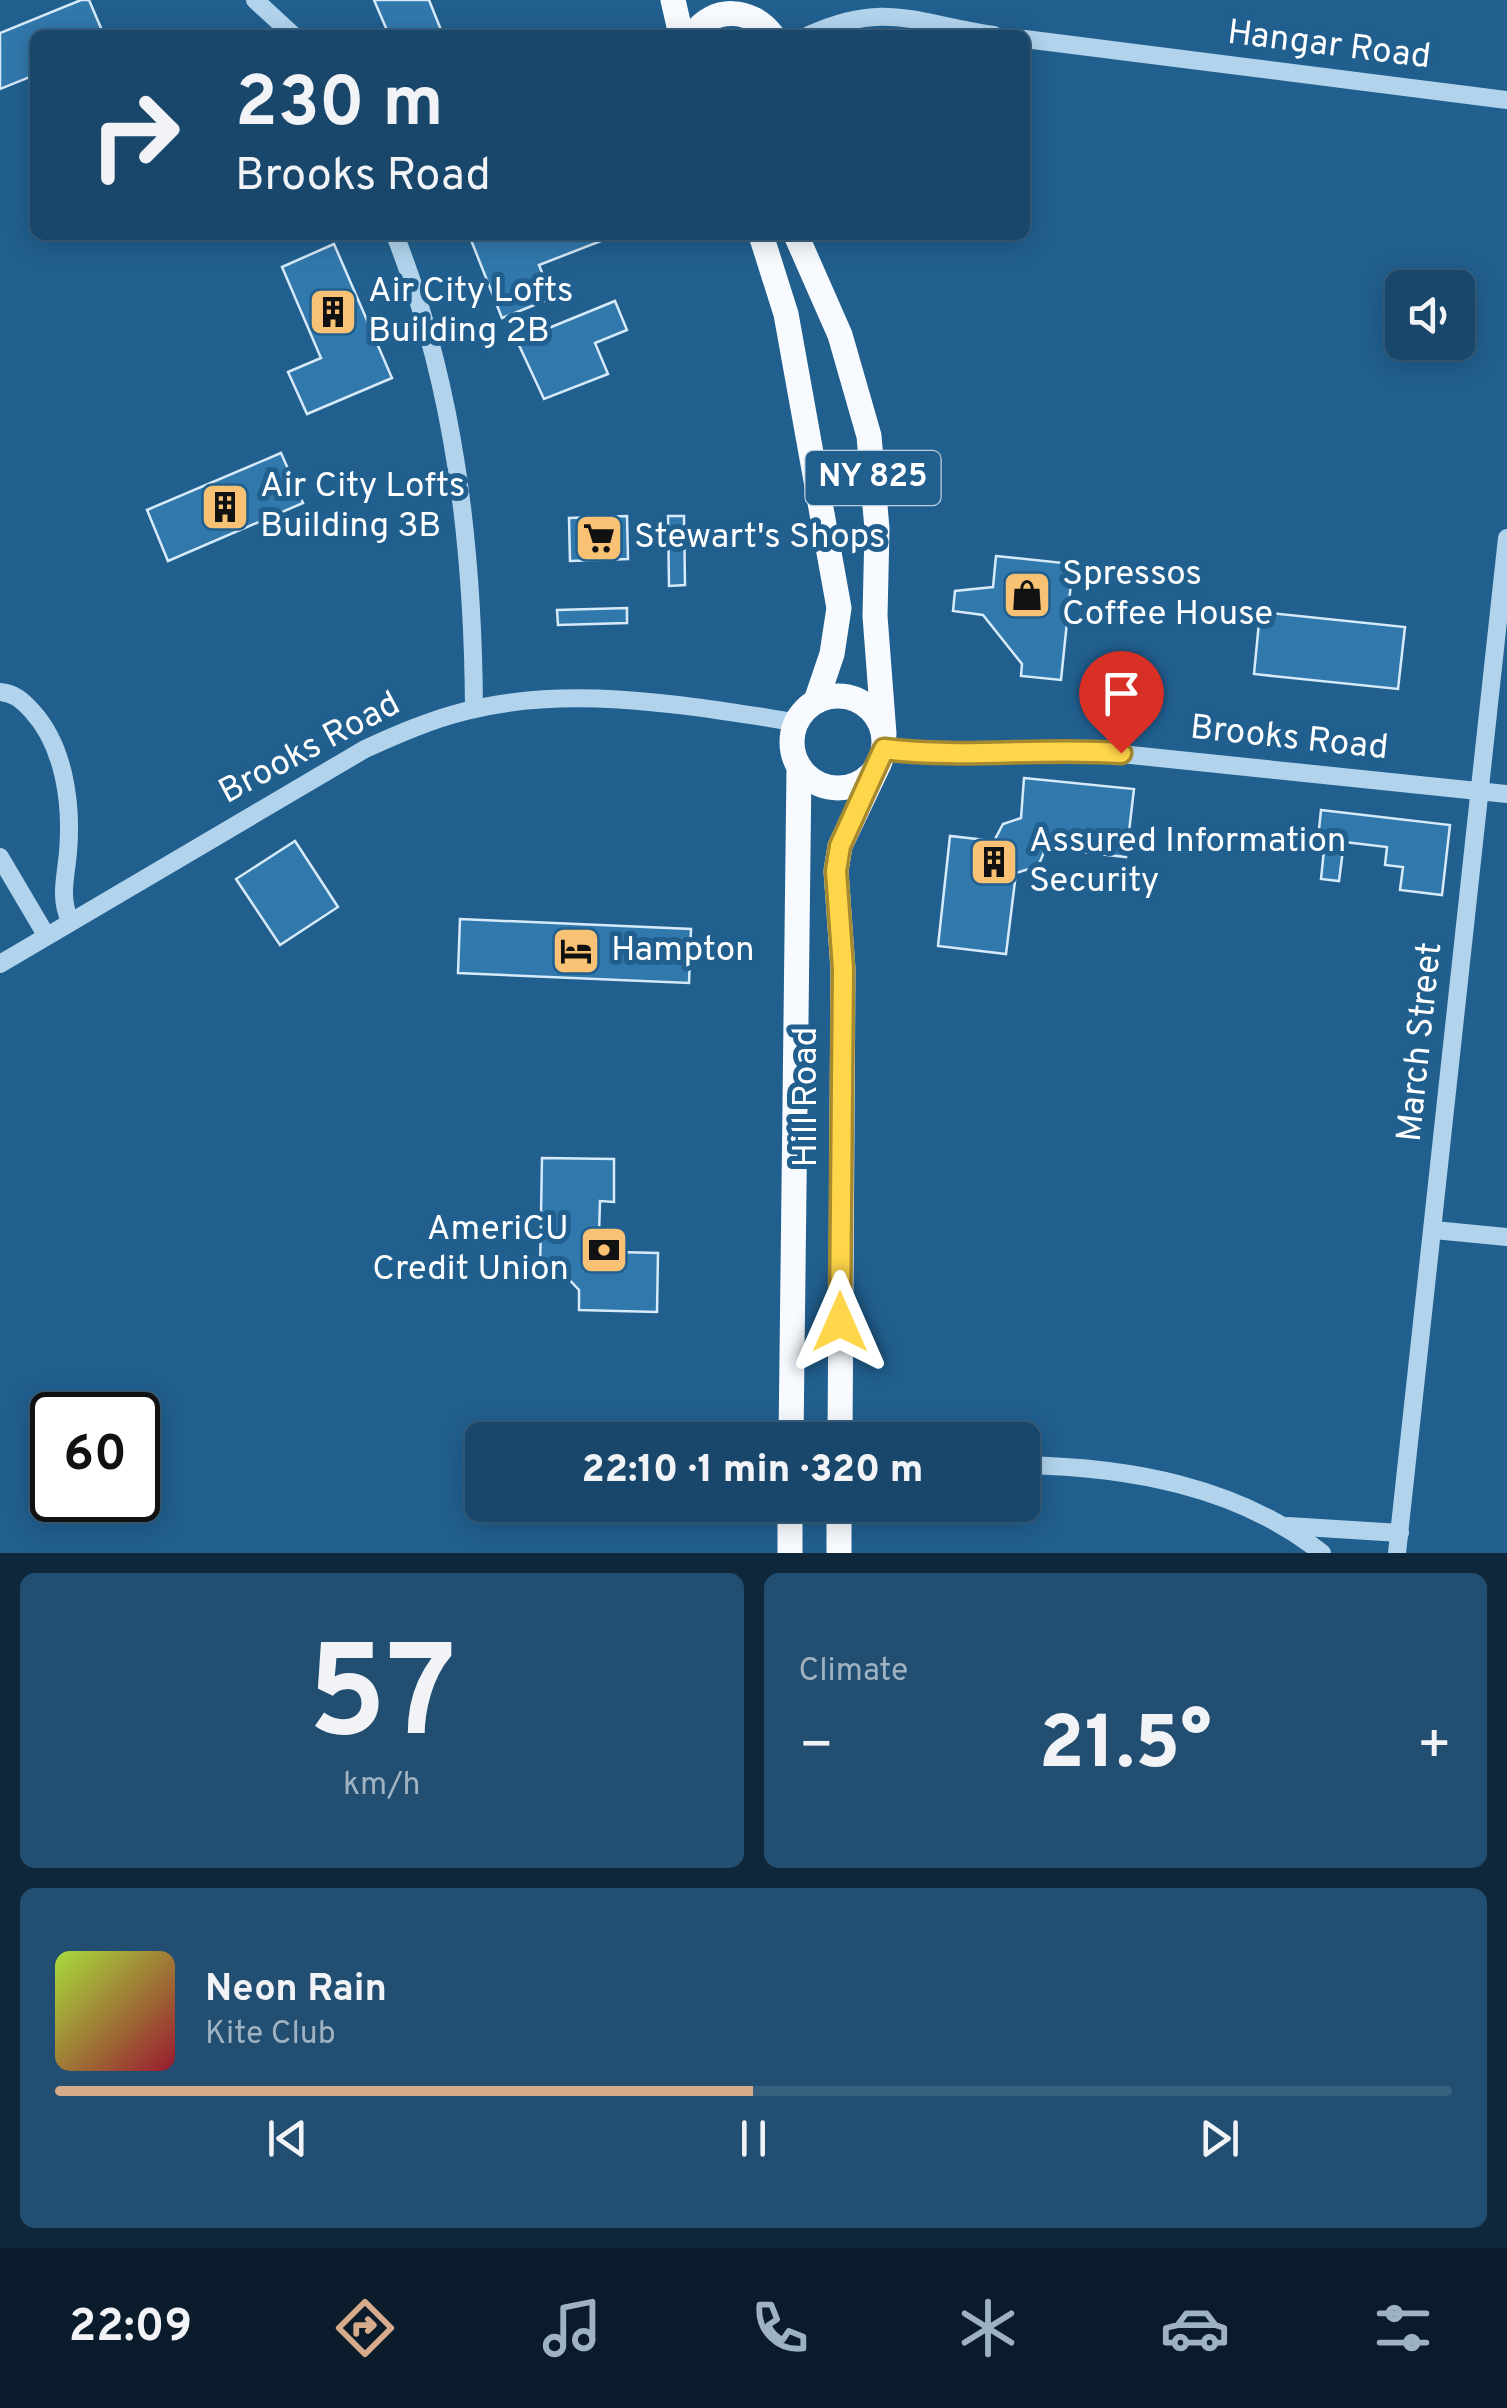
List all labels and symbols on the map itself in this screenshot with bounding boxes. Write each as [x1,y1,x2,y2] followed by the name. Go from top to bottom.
[1225,12,1433,80] street label: Hangar Road
[368,270,573,354] place label: Air City Lofts Building 2B
[307,286,359,338] building icon: Air City Lofts Building 2B
[806,451,940,505] road number: NY 825
[260,465,465,549] place label: Air City Lofts Building 3B
[199,481,251,533] building icon: Air City Lofts Building 3B
[573,512,625,564] supermarket icon: Stewart's Shops
[634,516,885,560] place label: Stewart's Shops
[1062,553,1273,637] place label: Spressos Coffee House
[1001,569,1053,621] shop icon: Spressos Coffee House
[1079,651,1164,754] pin
[212,683,408,815] street label: Brooks Road
[1188,707,1390,771] street label: Brooks Road
[1029,820,1346,904] place label: Assured Information Security
[968,836,1020,888] building icon: Assured Information Security
[550,925,602,977] hotel icon: Hampton
[611,929,755,973] place label: Hampton
[1389,940,1453,1144] street label: March Street
[785,1027,829,1167] street label: Hill Road
[372,1208,569,1292] place label: AmeriCU Credit Union
[578,1224,630,1276] bank icon: AmeriCU Credit Union
[788,1270,892,1374] position arrow
[30,1392,160,1522] speed limit sign: 60

